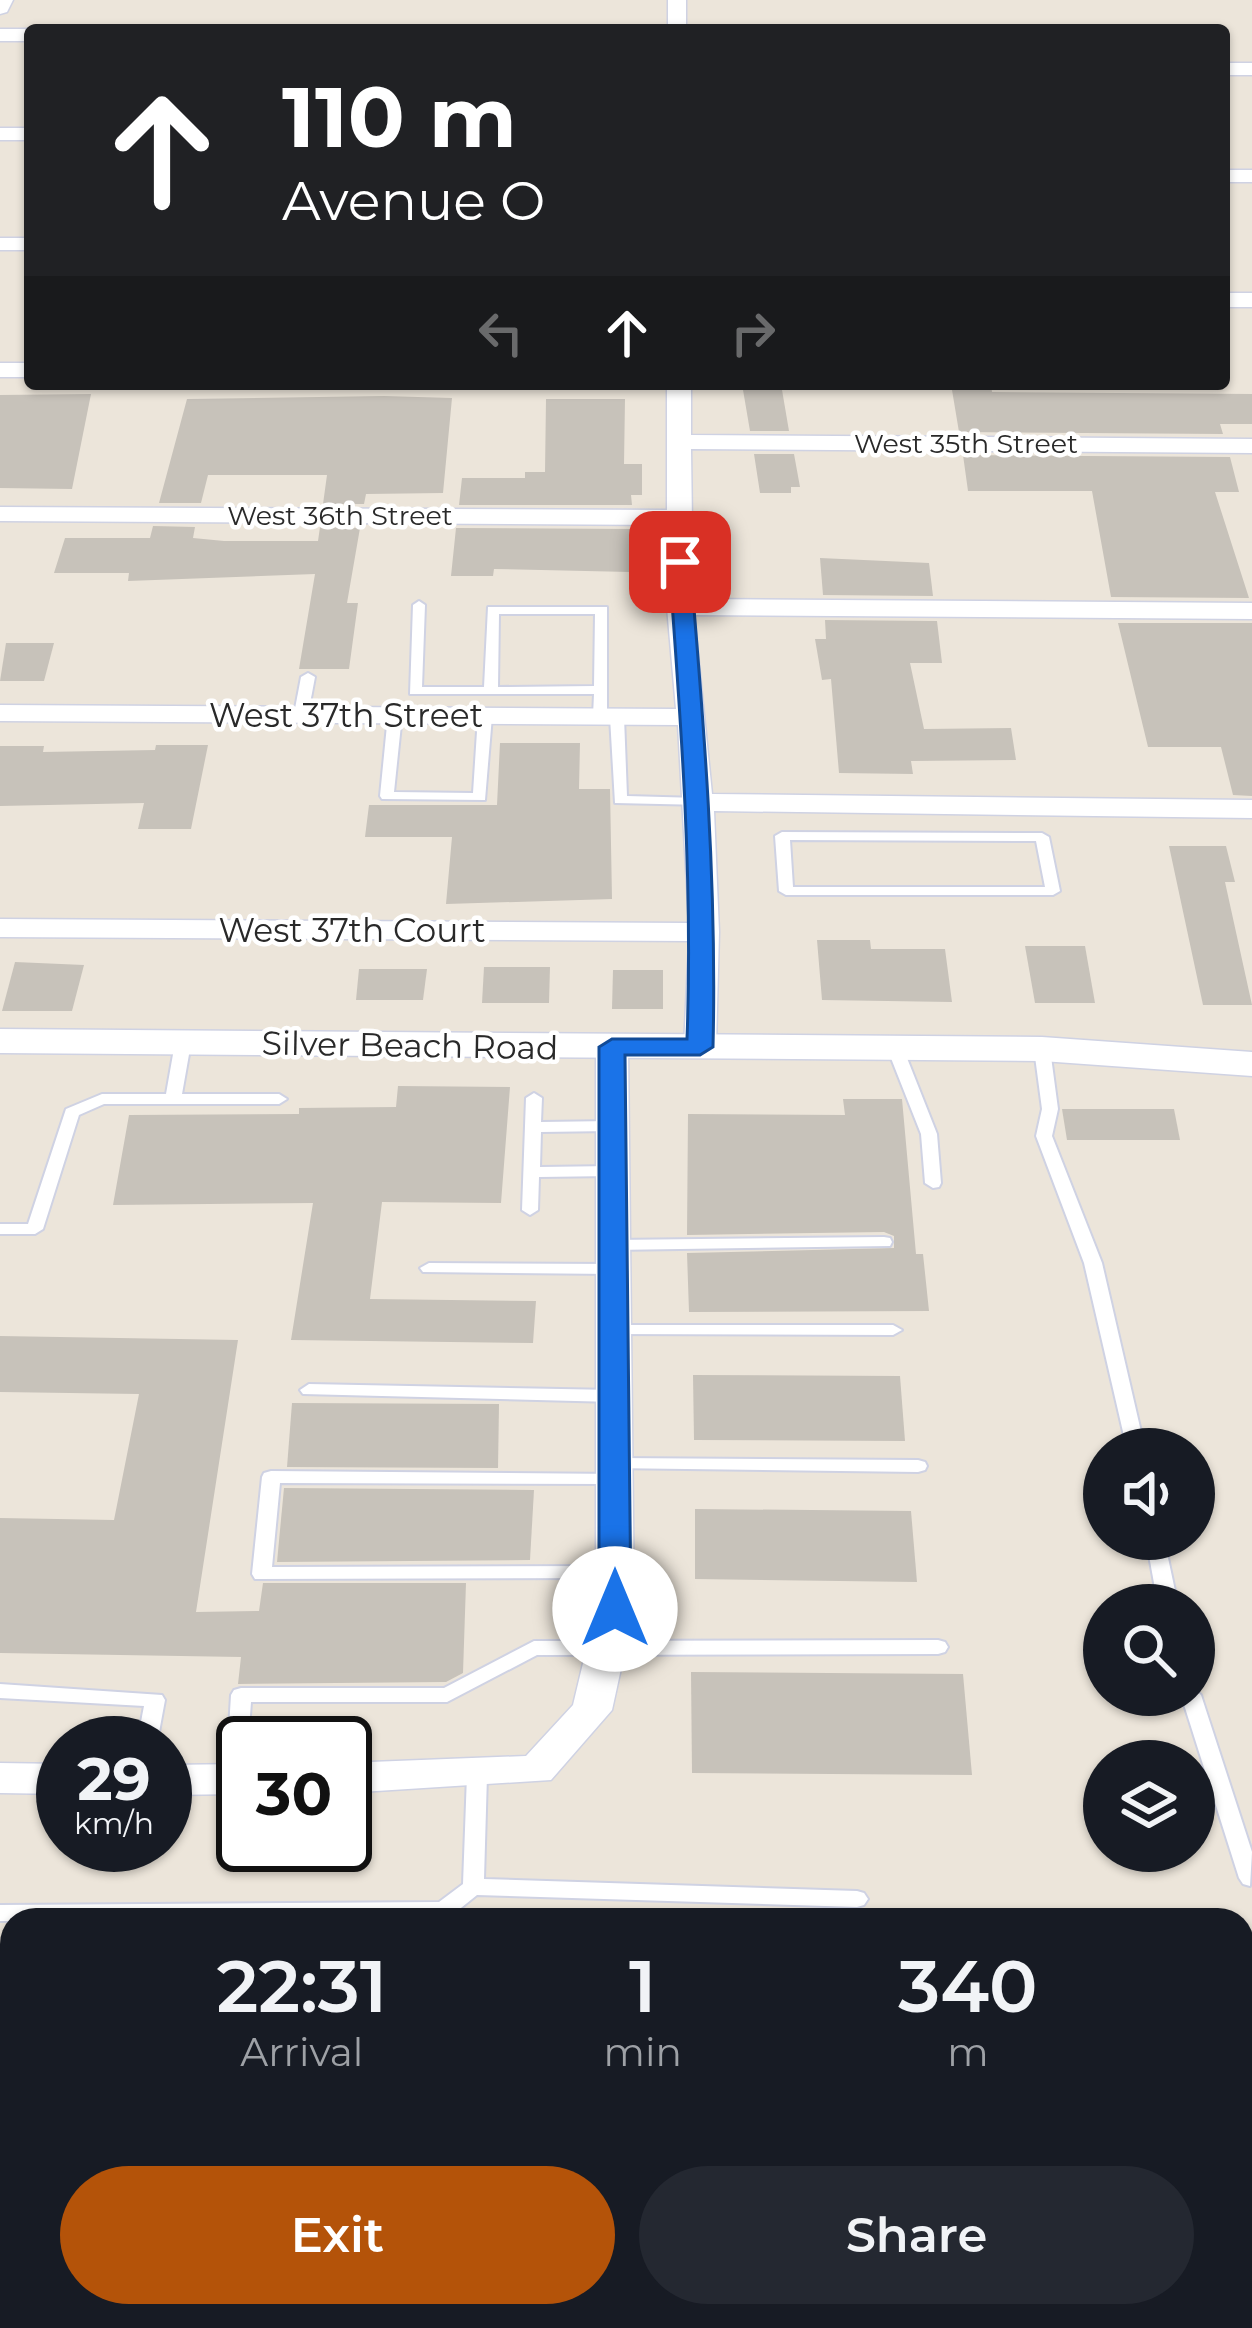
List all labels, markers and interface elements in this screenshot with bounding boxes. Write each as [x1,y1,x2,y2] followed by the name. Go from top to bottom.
[282,66,517,168] text: 110 m
[84,72,240,228] icon: ahead
[282,168,545,234] text: Avenue O
[468,300,534,366] icon: left
[594,300,660,366] icon: ahead
[720,300,786,366] icon: right
[854,427,1078,460] street label: West 35th Street
[227,499,453,532] street label: West 36th Street
[629,511,731,613] pin
[647,529,713,595] icon: arrive
[209,695,483,735] street label: West 37th Street
[218,910,486,950] street label: West 37th Court
[261,1022,559,1068] street label: Silver Beach Road
[1083,1428,1215,1872] map controls
[1083,1428,1215,1560] button: sound
[552,1546,678,1672] position arrow
[1083,1584,1215,1716] button: search
[216,1716,372,1872] speed limit sign: 30
[1083,1740,1215,1872] button: layers
[77,1742,151,1815] text: 29
[74,1805,154,1842] text: km/h
[216,1942,387,2030] text: 22:31
[629,1942,656,2030] text: 1
[898,1942,1038,2030] text: 340
[240,2028,363,2076] text: Arrival
[604,2028,682,2076] text: min
[947,2028,989,2076] text: m
[60,2166,615,2304] button: Exit
[639,2166,1194,2304] button: Share

